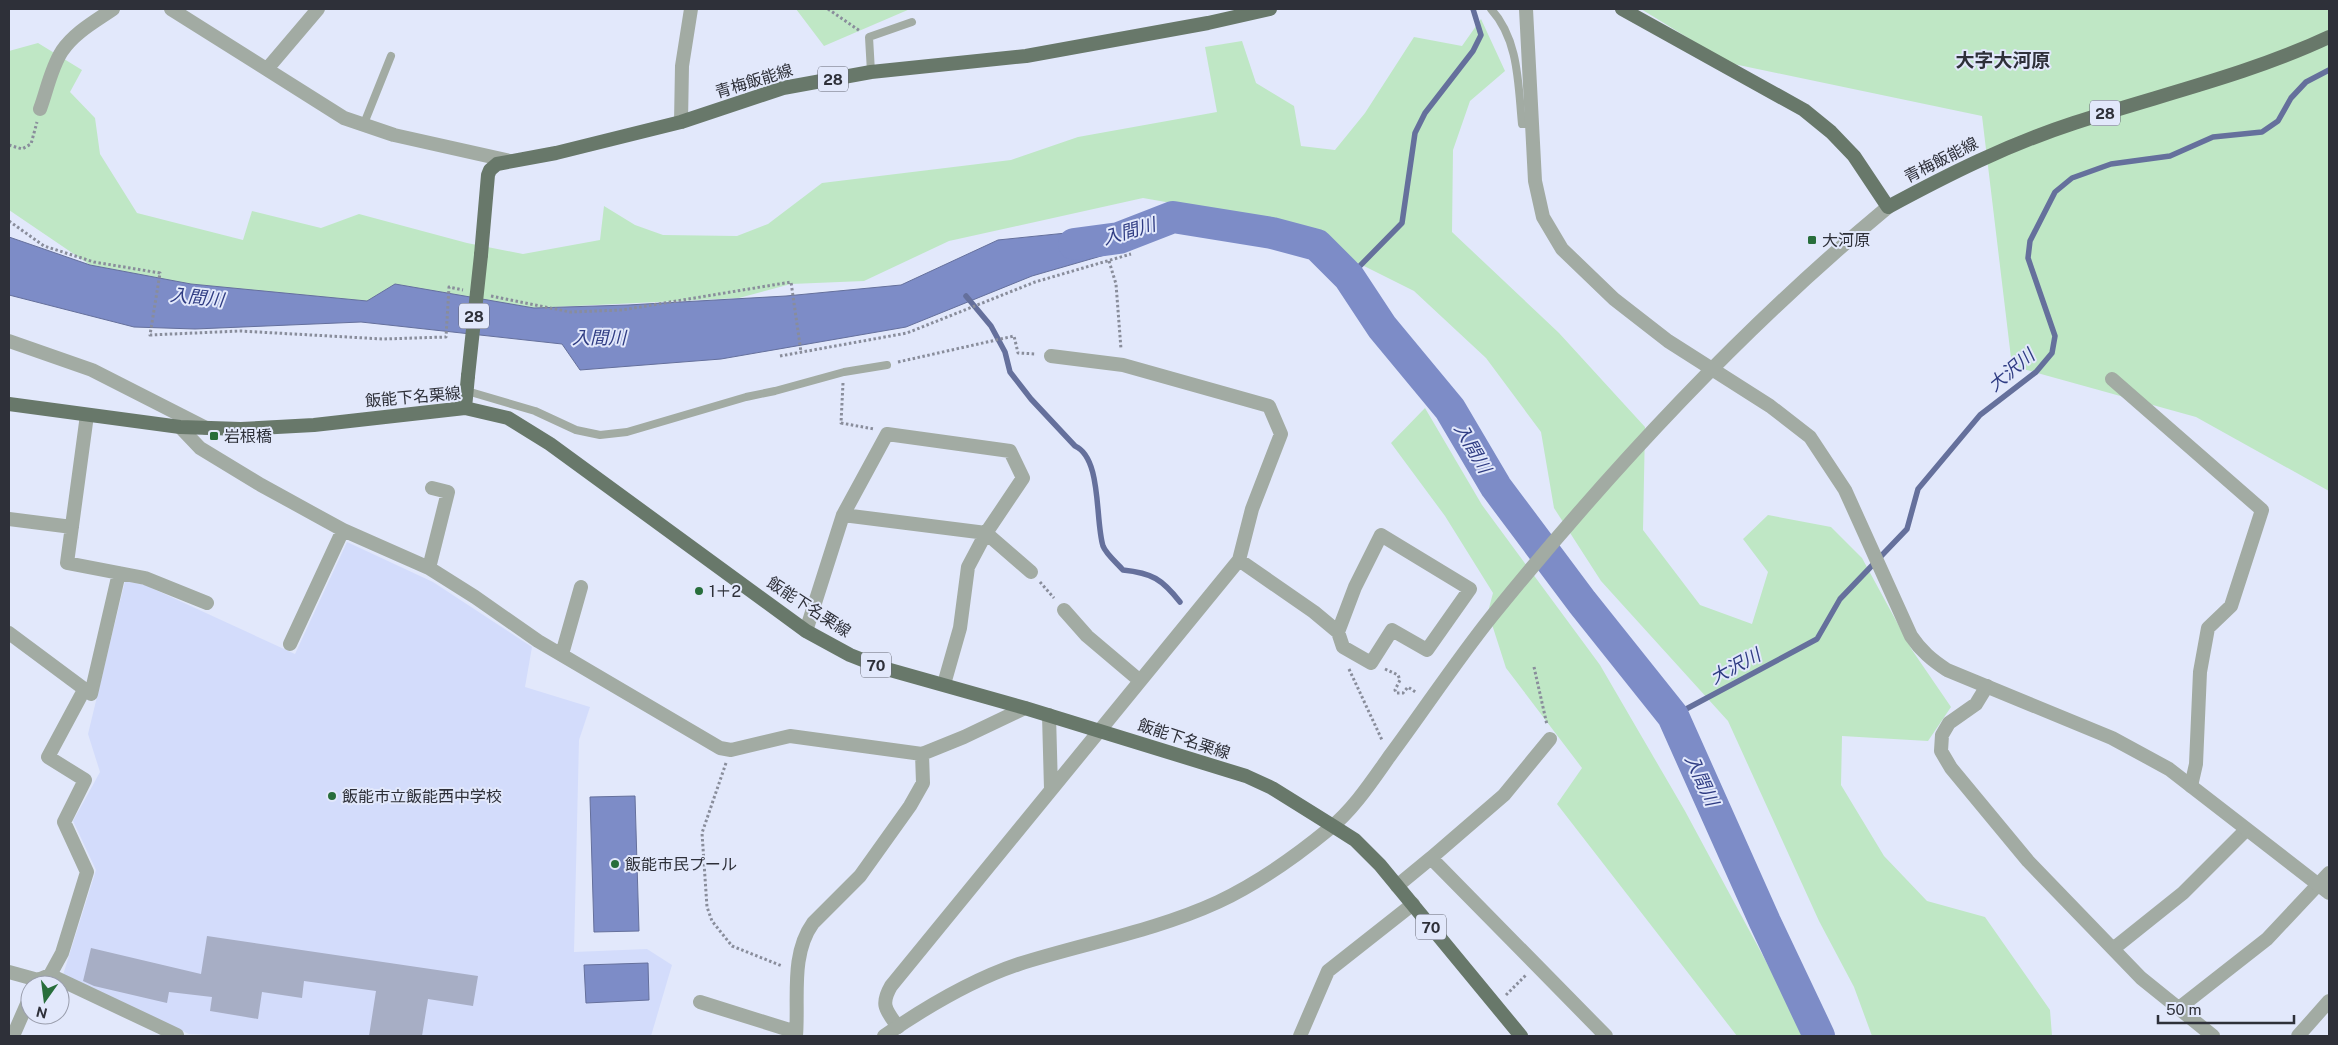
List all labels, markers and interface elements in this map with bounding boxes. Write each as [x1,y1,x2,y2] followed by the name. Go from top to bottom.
[1955,49,2051,71] district label: 大字大河原
[713,60,795,102] street label: 青梅飯能線
[818,66,848,92] road number: 28
[2090,100,2120,126] road number: 28
[1901,133,1981,187] street label: 青梅飯能線
[1100,213,1160,249] water label: 入間川
[1822,231,1870,250] place label: 大河原
[1806,234,1818,246] marker: 大河原
[169,284,227,310] water label: 入間川
[459,304,489,328] road number: 28
[572,327,628,348] water label: 入間川
[1984,343,2040,395] water label: 大沢川
[364,383,462,411] street label: 飯能下名栗線
[1450,419,1497,478] water label: 入間川
[224,427,272,446] place label: 岩根橋
[208,430,220,442] marker: 岩根橋
[764,573,854,641] street label: 飯能下名栗線
[709,582,741,601] place label: 1＋2
[693,585,705,597] marker: 1＋2
[1706,643,1766,688] water label: 大沢川
[861,652,891,678] road number: 70
[1135,715,1233,763] street label: 飯能下名栗線
[1681,751,1724,811] water label: 入間川
[342,787,502,806] place label: 飯能市立飯能西中学校
[326,790,338,802] marker: 飯能市立飯能西中学校
[625,855,737,874] place label: 飯能市民プール
[609,858,621,870] marker: 飯能市民プール
[1416,914,1446,940] road number: 70
[20,975,70,1025] north arrow
[2158,992,2294,1024] scale bar
[2166,1001,2201,1018] text: 50 m
[35,1004,49,1022] text: N

